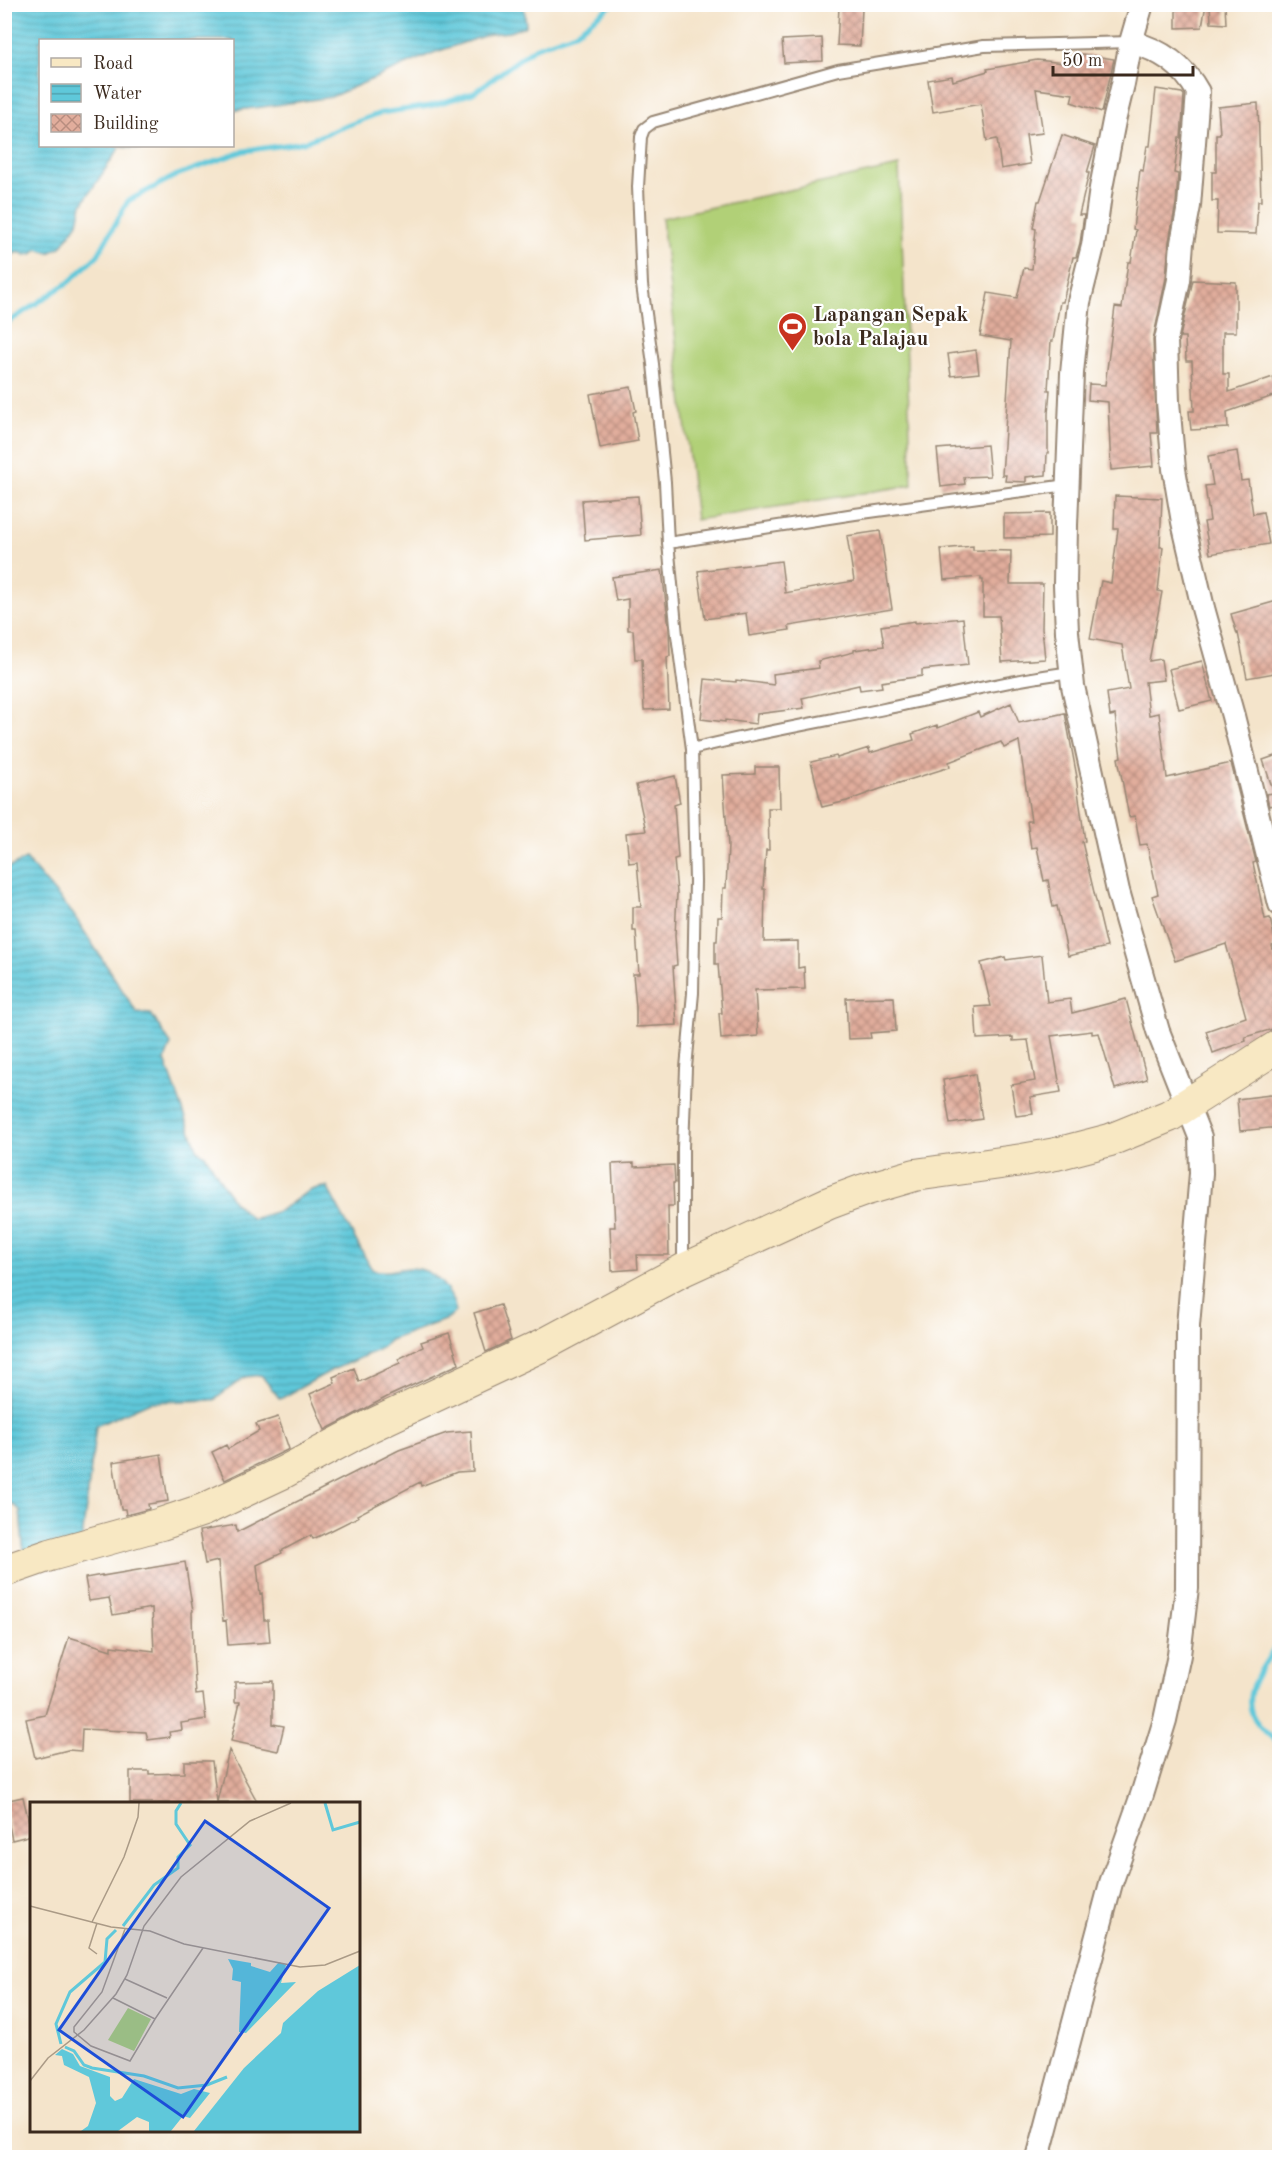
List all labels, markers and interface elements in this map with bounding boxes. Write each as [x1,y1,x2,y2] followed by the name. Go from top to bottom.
[39,39,234,147] legend
[1053,39,1192,77] scale bar
[1062,52,1102,70] text: 50 m
[93,55,133,73] text: Road
[93,85,142,103] text: Water
[93,115,159,133] text: Building
[813,305,968,350] place label: Lapangan Sepak bola Palajau
[776,310,808,352] sports icon: Lapangan Sepak bola Palajau
[30,1802,360,2132] inset map

